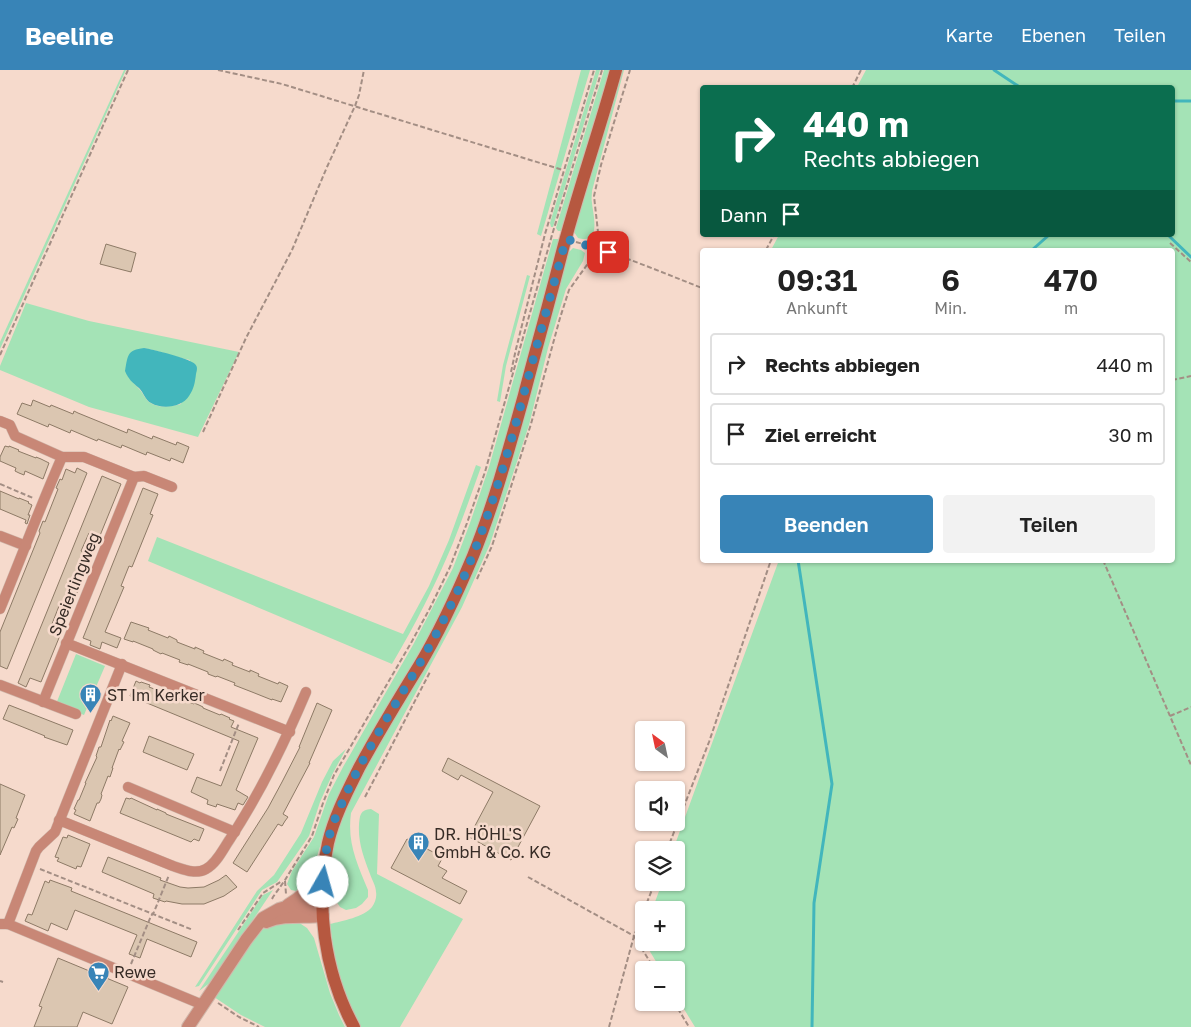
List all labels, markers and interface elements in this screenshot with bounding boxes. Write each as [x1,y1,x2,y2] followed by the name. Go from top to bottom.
[25,21,114,50] text: Beeline
[946,24,993,46] text: Karte
[1021,24,1086,46] text: Ebenen
[1114,24,1166,46] text: Teilen
[803,103,909,145] text: 440 m
[720,105,785,170] icon: right
[803,145,980,172] text: Rechts abbiegen
[777,200,805,228] icon: arrive
[720,203,767,226] text: Dann
[587,231,629,273] pin
[594,238,622,266] icon: arrive
[777,262,857,298] text: 09:31
[941,262,960,298] text: 6
[1044,262,1098,298] text: 470
[786,298,848,318] text: Ankunft
[934,298,967,318] text: Min.
[1064,298,1078,318] text: m
[722,350,750,378] icon: right
[765,353,920,376] text: Rechts abbiegen
[1096,353,1153,376] text: 440 m
[722,420,750,448] icon: arrive
[765,423,877,446] text: Ziel erreicht
[1109,423,1153,446] text: 30 m
[720,495,933,553] button: Beenden
[943,495,1155,553] button: Teilen
[44,529,104,639] street label: Speierlingweg
[79,683,103,714] building icon: ST Im Kerker
[107,685,205,705] place label: ST Im Kerker
[635,721,685,771] north arrow
[635,721,685,1011] map controls
[635,781,685,831] button: sound
[434,824,551,862] place label: DR. HÖHL'S GmbH & Co. KG
[406,831,430,862] building icon: DR. HÖHL'S GmbH & Co. KG
[635,841,685,891] button: layers
[296,855,348,907] position arrow
[635,901,685,951] button: +
[86,960,110,991] supermarket icon: Rewe
[635,961,685,1011] button: −
[114,962,156,982] place label: Rewe

